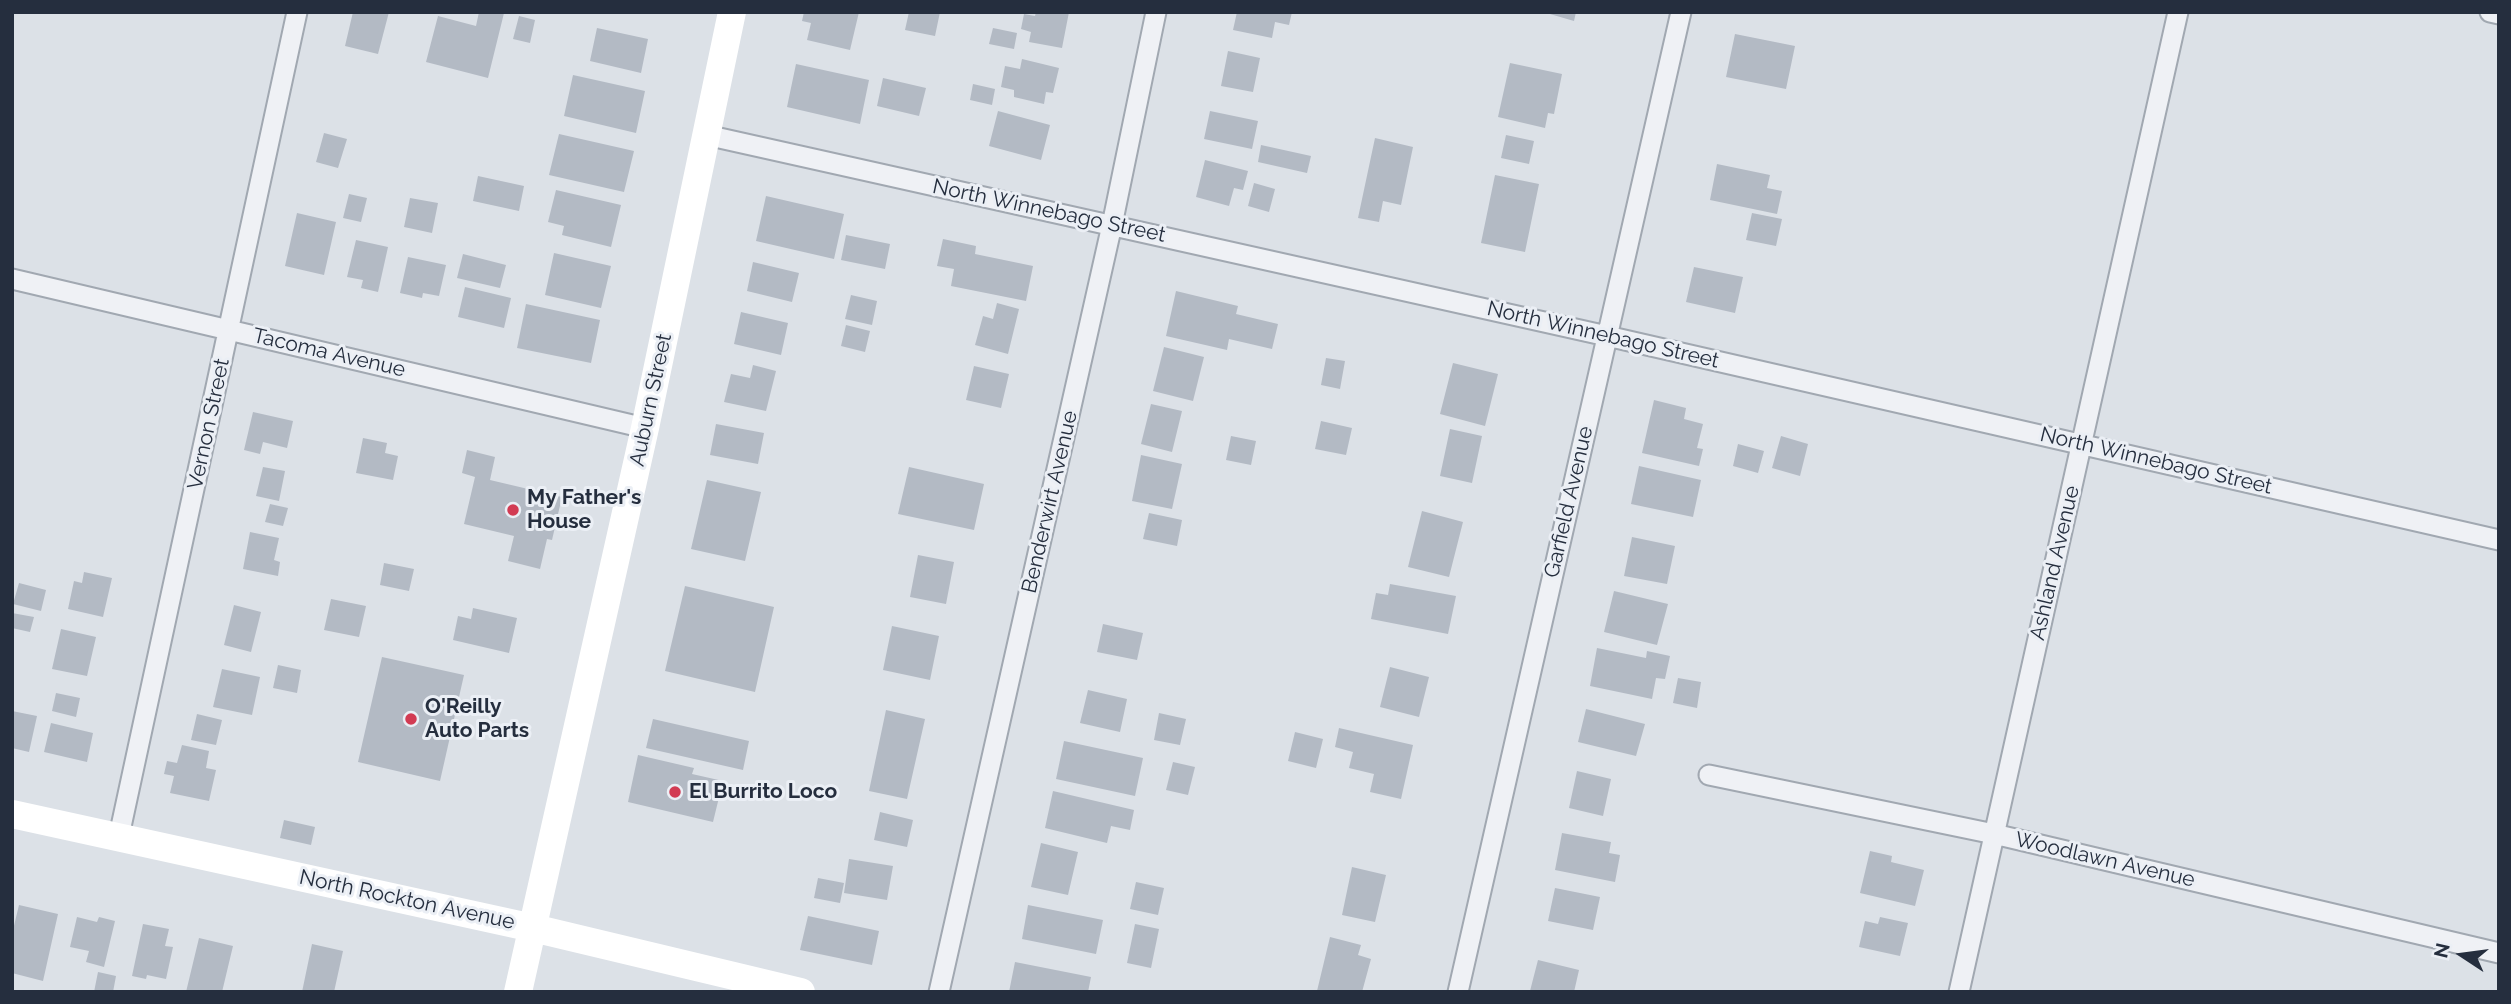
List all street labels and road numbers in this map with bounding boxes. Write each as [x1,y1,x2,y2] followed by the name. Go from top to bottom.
[930,174,1168,248] street label: North Winnebago Street
[1485,296,1721,374] street label: North Winnebago Street
[250,323,408,383] street label: Tacoma Avenue
[625,331,677,469] street label: Auburn Street
[183,356,235,492] street label: Vernon Street
[1017,408,1083,596] street label: Benderwirt Avenue
[2038,422,2274,500] street label: North Winnebago Street
[1539,424,1599,580] street label: Garfield Avenue
[2025,483,2085,643] street label: Ashland Avenue
[2013,827,2197,893] street label: Woodlawn Avenue
[297,865,517,935] street label: North Rockton Avenue

